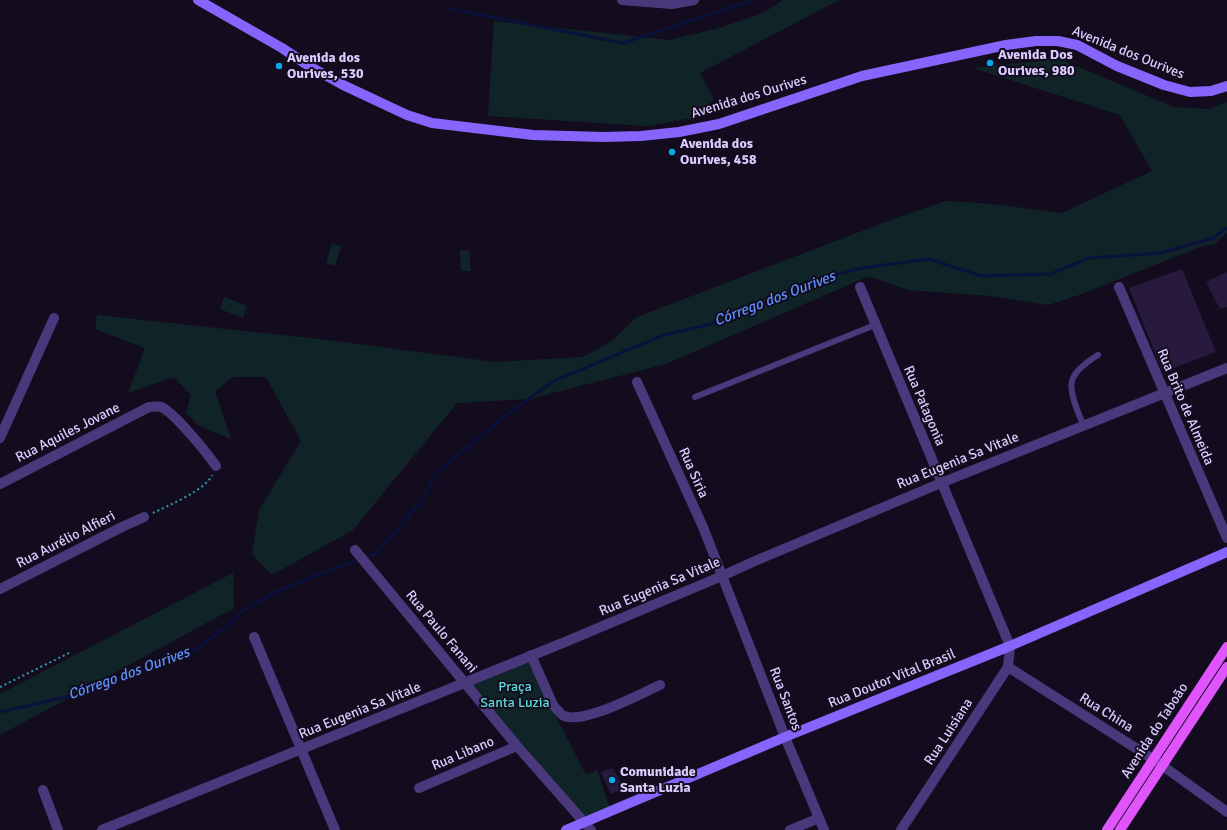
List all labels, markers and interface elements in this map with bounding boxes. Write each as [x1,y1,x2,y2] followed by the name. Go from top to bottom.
[1069,23,1187,83] street label: Avenida dos Ourives
[998,47,1075,80] place label: Avenida Dos Ourives, 980
[287,50,364,82] place label: Avenida dos Ourives, 530
[985,58,995,68] marker: Avenida Dos Ourives, 980
[274,61,284,71] marker: Avenida dos Ourives, 530
[689,71,809,123] street label: Avenida dos Ourives
[680,136,757,168] place label: Avenida dos Ourives, 458
[667,147,677,157] marker: Avenida dos Ourives, 458
[712,268,838,330] water label: Córrego dos Ourives
[1153,346,1217,468] street label: Rua Brito de Almeida
[900,363,948,449] street label: Rua Patagonia
[13,399,123,467] street label: Rua Aquiles Jovane
[895,429,1021,493] street label: Rua Eugenia Sa Vitale
[674,445,712,501] street label: Rua Siria
[14,508,118,572] street label: Rua Aurélio Alfieri
[597,554,723,620] street label: Rua Eugenia Sa Vitale
[402,587,480,677] street label: Rua Paulo Fanani
[66,644,192,704] water label: Córrego dos Ourives
[826,646,958,712] street label: Rua Doutor Vital Brasil
[765,665,805,733] street label: Rua Santos
[297,679,423,743] street label: Rua Eugenia Sa Vitale
[480,679,550,712] park label: Praça Santa Luzia
[1118,680,1192,782] street label: Avenida do Taboão
[1076,690,1136,736] street label: Rua China
[921,696,977,768] street label: Rua Luisiana
[429,733,497,775] street label: Rua Libano
[620,764,696,796] place label: Comunidade Santa Luzia
[607,775,617,785] marker: Comunidade Santa Luzia

